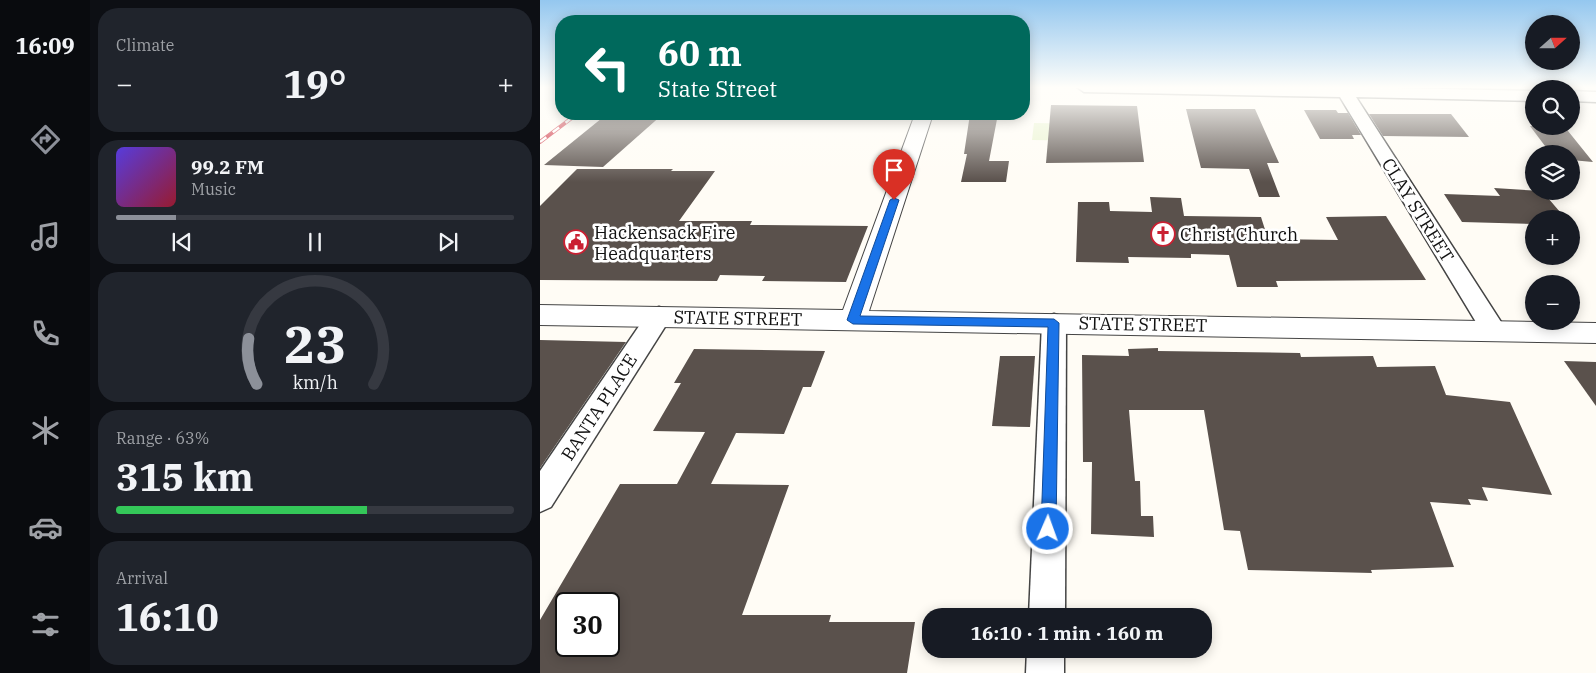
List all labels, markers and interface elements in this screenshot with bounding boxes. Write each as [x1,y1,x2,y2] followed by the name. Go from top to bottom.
[1525,15,1580,70] north arrow
[1525,15,1580,330] map controls
[658,30,742,76] text: 60 m
[15,31,75,60] text: 16:09
[116,35,174,55] text: Climate
[575,35,640,100] icon: left
[283,59,347,108] text: 19°
[116,65,133,102] text: −
[497,65,514,102] text: +
[658,74,777,103] text: State Street
[1525,80,1580,135] button: search
[28,122,63,157] icon: directions
[1525,145,1580,200] button: layers
[873,149,915,200] pin
[1377,154,1459,267] street label: CLAY STREET
[191,155,264,179] text: 99.2 FM
[880,156,908,184] icon: arrive
[191,179,236,199] text: Music
[1525,210,1580,265] button: +
[28,219,63,254] icon: music
[594,221,735,265] place label: Hackensack Fire Headquarters
[1150,221,1176,247] church icon: Christ Church
[1180,223,1298,246] place label: Christ Church
[168,228,196,256] icon: previous
[301,228,329,256] icon: pause
[434,228,462,256] icon: next
[563,229,589,255] public building icon: Hackensack Fire Headquarters
[1525,275,1580,330] button: −
[673,305,803,331] street label: STATE STREET
[284,310,346,377] text: 23
[1078,311,1208,337] street label: STATE STREET
[28,316,63,351] icon: phone
[556,349,642,465] street label: BANTA PLACE
[292,371,338,394] text: km/h
[28,413,63,448] icon: climate
[116,428,209,448] text: Range · 63%
[116,452,254,501] text: 315 km
[1021,502,1073,554] position arrow
[28,510,63,545] icon: car
[116,568,168,588] text: Arrival
[116,592,219,641] text: 16:10
[555,592,620,657] speed limit sign: 30
[28,607,63,642] icon: filters
[971,621,1163,645] text: 16:10 · 1 min · 160 m

